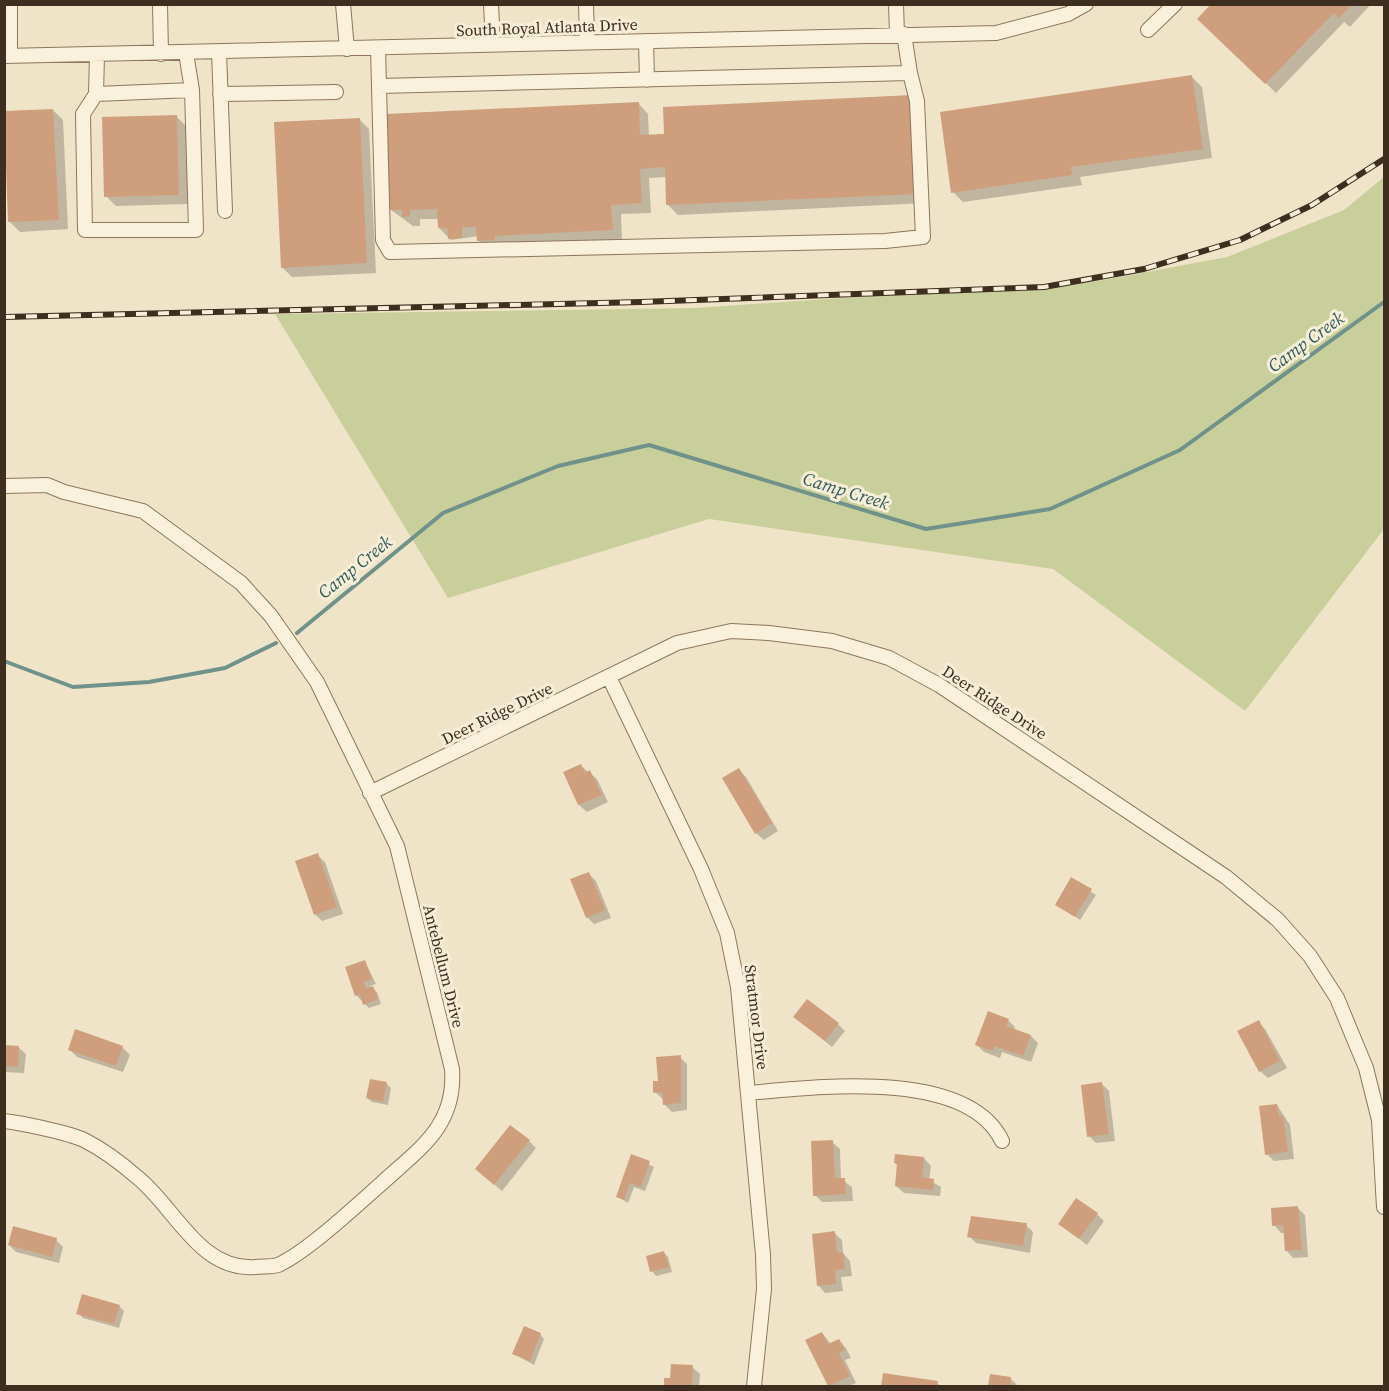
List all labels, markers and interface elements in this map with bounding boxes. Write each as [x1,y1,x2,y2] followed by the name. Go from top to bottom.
[456,13,638,41] street label: South Royal Atlanta Drive
[1263,305,1349,378] water label: Camp Creek
[800,466,893,516] water label: Camp Creek
[312,529,397,604] water label: Camp Creek
[938,660,1052,744] street label: Deer Ridge Drive
[438,677,556,749] street label: Deer Ridge Drive
[418,902,470,1030] street label: Antebellum Drive
[740,963,774,1071] street label: Stratmor Drive

